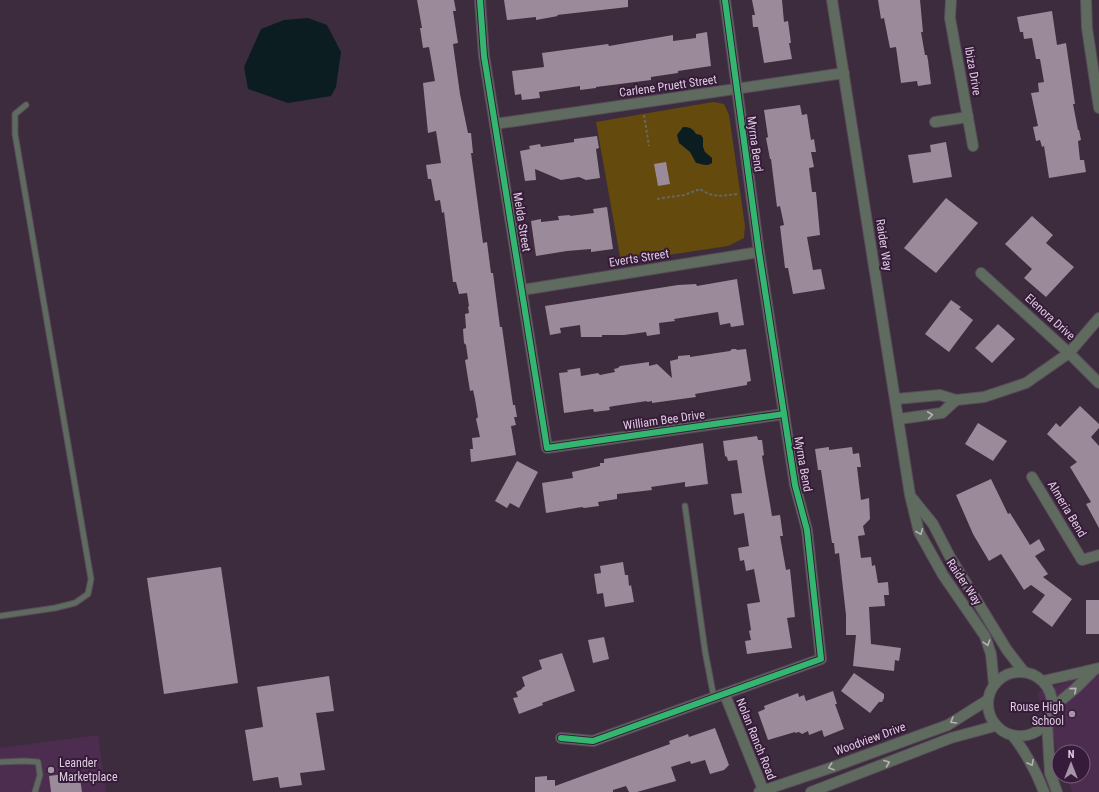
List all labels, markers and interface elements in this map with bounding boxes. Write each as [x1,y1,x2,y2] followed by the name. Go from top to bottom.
[962,45,984,97] street label: Ibiza Drive
[618,72,718,100] street label: Carlene Pruett Street
[744,115,766,173] street label: Myrna Bend
[510,191,534,253] street label: Melda Street
[873,218,895,272] street label: Raider Way
[608,246,670,270] street label: Everts Street
[1022,291,1078,343] street label: Elenora Drive
[622,407,706,433] street label: William Bee Drive
[927,411,933,420] one-way arrow
[791,435,815,493] street label: Myrna Bend
[1045,478,1089,540] street label: Almeria Bend
[915,528,923,536] one-way arrow
[944,556,984,608] street label: Raider Way
[982,639,991,646] one-way arrow
[1069,687,1077,694] one-way arrow
[733,696,779,782] street label: Nolan Ranch Road
[1010,700,1064,728] place label: Rouse High School
[1067,709,1077,719] marker: Rouse High School
[950,717,957,724] one-way arrow
[832,719,908,758] street label: Woodview Drive
[1051,744,1091,784] north arrow
[1068,748,1075,761] text: N
[59,756,118,784] place label: Leander Marketplace
[1026,759,1034,766] one-way arrow
[883,760,890,768] one-way arrow
[828,763,835,771] one-way arrow
[46,765,56,775] marker: Leander Marketplace

